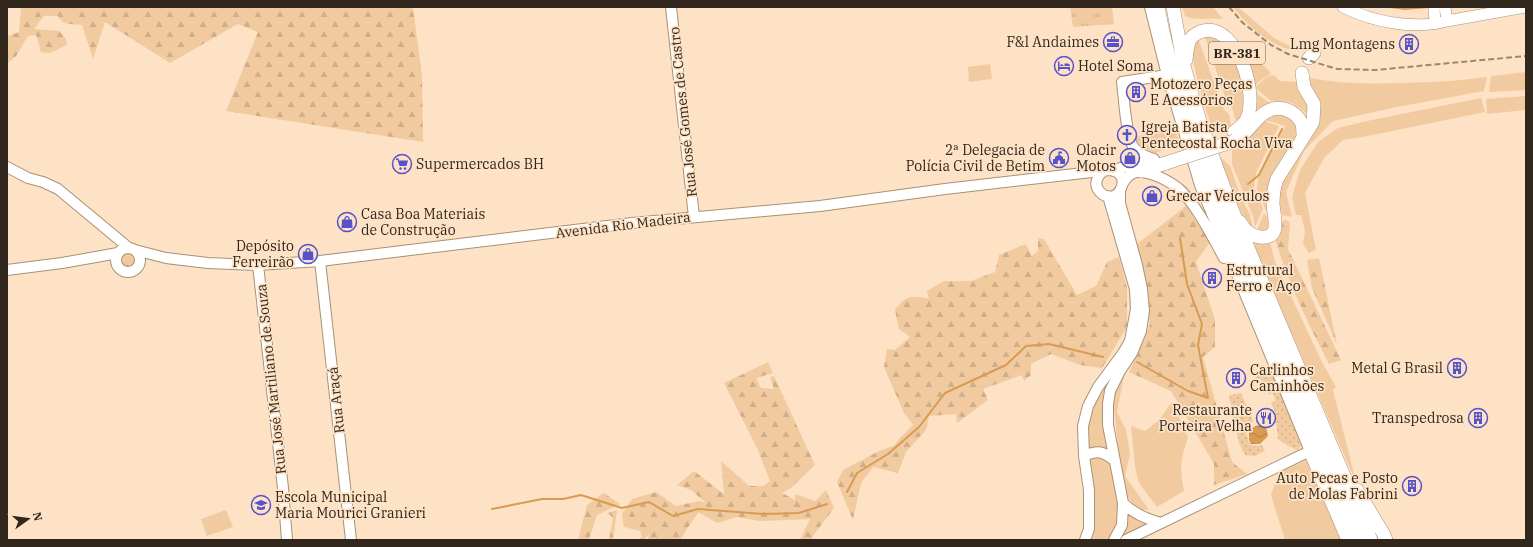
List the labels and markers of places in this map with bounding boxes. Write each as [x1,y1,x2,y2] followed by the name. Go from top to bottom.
[1102,31,1124,53] office icon: F&l Andaimes
[1006,33,1099,51] place label: F&l Andaimes
[1398,33,1420,55] building icon: Lmg Montagens
[1290,35,1395,53] place label: Lmg Montagens
[1053,55,1075,77] hotel icon: Hotel Soma
[1078,57,1154,75] place label: Hotel Soma
[1150,75,1252,109] place label: Motozero Peças E Acessórios
[1125,81,1147,103] building icon: Motozero Peças E Acessórios
[1141,118,1293,152] place label: Igreja Batista Pentecostal Rocha Viva
[1116,124,1138,146] church icon: Igreja Batista Pentecostal Rocha Viva
[906,141,1045,175] place label: 2ª Delegacia de Polícia Civil de Betim
[1076,141,1117,175] place label: Olacir Motos
[1048,147,1070,169] public building icon: 2ª Delegacia de Polícia Civil de Betim
[1119,147,1141,169] shop icon: Olacir Motos
[391,153,413,175] supermarket icon: Supermercados BH
[416,155,544,173] place label: Supermercados BH
[1141,185,1163,207] shop icon: Grecar Veículos
[1166,187,1270,205] place label: Grecar Veículos
[361,205,485,239] place label: Casa Boa Materiais de Construção
[336,211,358,233] shop icon: Casa Boa Materiais de Construção
[232,237,294,271] place label: Depósito Ferreirão
[297,243,319,265] shop icon: Depósito Ferreirão
[1226,261,1301,295] place label: Estrutural Ferro e Aço
[1201,267,1223,289] building icon: Estrutural Ferro e Aço
[1446,357,1468,379] building icon: Metal G Brasil
[1351,359,1443,377] place label: Metal G Brasil
[1250,361,1325,395] place label: Carlinhos Caminhões
[1225,367,1247,389] building icon: Carlinhos Caminhões
[1159,401,1252,435] place label: Restaurante Porteira Velha
[1255,407,1277,429] restaurant icon: Restaurante Porteira Velha
[1467,407,1489,429] building icon: Transpedrosa
[1372,409,1464,427] place label: Transpedrosa
[1276,469,1398,503] place label: Auto Pecas e Posto de Molas Fabrini
[1401,475,1423,497] building icon: Auto Pecas e Posto de Molas Fabrini
[275,488,426,522] place label: Escola Municipal Maria Mourici Granieri
[250,494,272,516] school or university icon: Escola Municipal Maria Mourici Granieri

